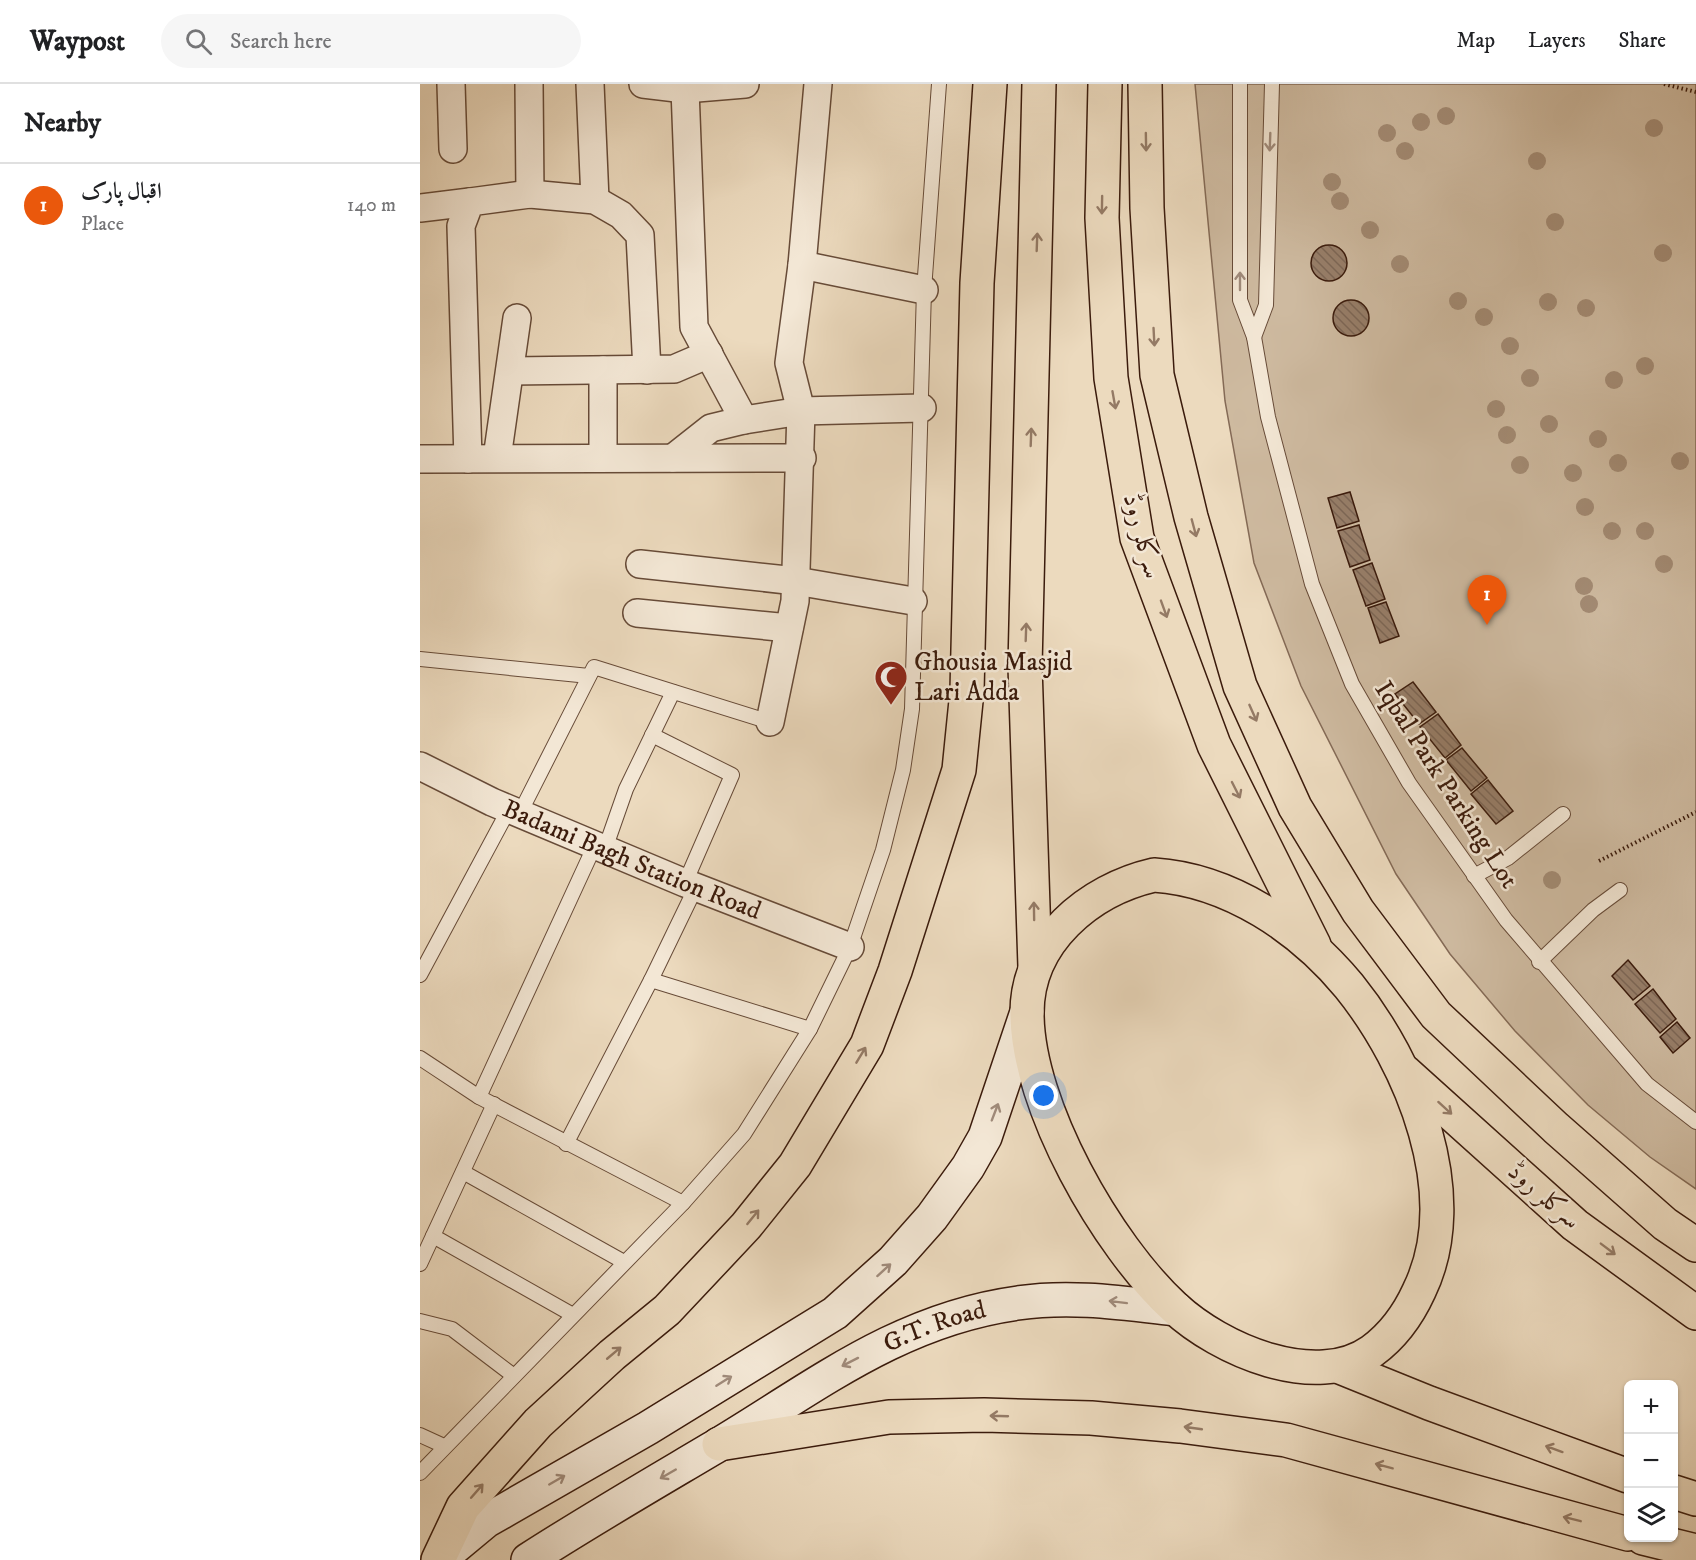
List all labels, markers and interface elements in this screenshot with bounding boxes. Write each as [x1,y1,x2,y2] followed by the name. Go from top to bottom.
[161,14,581,68] search box
[30,24,125,59] text: Waypost
[182,25,215,58] icon: search
[230,28,332,55] text: Search here
[1456,28,1495,54] text: Map
[1528,28,1586,54] text: Layers
[1619,28,1666,54] text: Share
[24,107,101,140] text: Nearby
[1140,132,1152,152] one-way arrow
[1265,132,1276,152] one-way arrow
[81,178,162,205] text: اقبال پارک
[40,193,47,218] text: 1
[347,193,396,218] text: 140 m
[1097,195,1108,215] one-way arrow
[81,212,124,237] text: Place
[1031,233,1042,253] one-way arrow
[1234,272,1246,292] one-way arrow
[1149,327,1160,347] one-way arrow
[1109,390,1120,409] one-way arrow
[1026,427,1037,447] one-way arrow
[1115,490,1169,582] street label: سرکلر روڈ
[1189,518,1201,537] one-way arrow
[1468,576,1506,625] pin: 1
[1159,599,1170,618] one-way arrow
[1020,622,1032,642] one-way arrow
[914,646,1072,709] place label: Ghousia Masjid Lari Adda
[873,659,909,706] mosque icon: Ghousia Masjid Lari Adda
[1367,675,1525,895] street label: Iqbal Park Parking Lot
[1247,704,1259,722] one-way arrow
[1231,781,1243,799] one-way arrow
[498,792,766,927] street label: Badami Bagh Station Road
[1028,901,1040,921] one-way arrow
[855,1047,867,1064] one-way arrow
[1029,1081,1058,1110] your location
[1437,1101,1452,1115] one-way arrow
[990,1103,1001,1122] one-way arrow
[1500,1155,1588,1237] street label: سرکلر روڈ
[746,1209,759,1225] one-way arrow
[1599,1243,1615,1256] one-way arrow
[876,1263,891,1277] one-way arrow
[878,1293,989,1360] street label: G.T. Road
[1108,1297,1128,1308] one-way arrow
[606,1346,621,1360] one-way arrow
[842,1357,860,1368] one-way arrow
[716,1375,733,1388] one-way arrow
[1624,1380,1678,1542] map controls
[1624,1380,1678,1434] button: +
[989,1410,1009,1421] one-way arrow
[1184,1422,1204,1433] one-way arrow
[1624,1434,1678,1488] button: −
[1545,1443,1563,1454] one-way arrow
[1375,1460,1394,1471] one-way arrow
[660,1468,677,1480] one-way arrow
[547,1474,565,1485] one-way arrow
[470,1484,484,1499] one-way arrow
[1624,1488,1678,1542] button: layers
[1563,1513,1582,1525] one-way arrow

